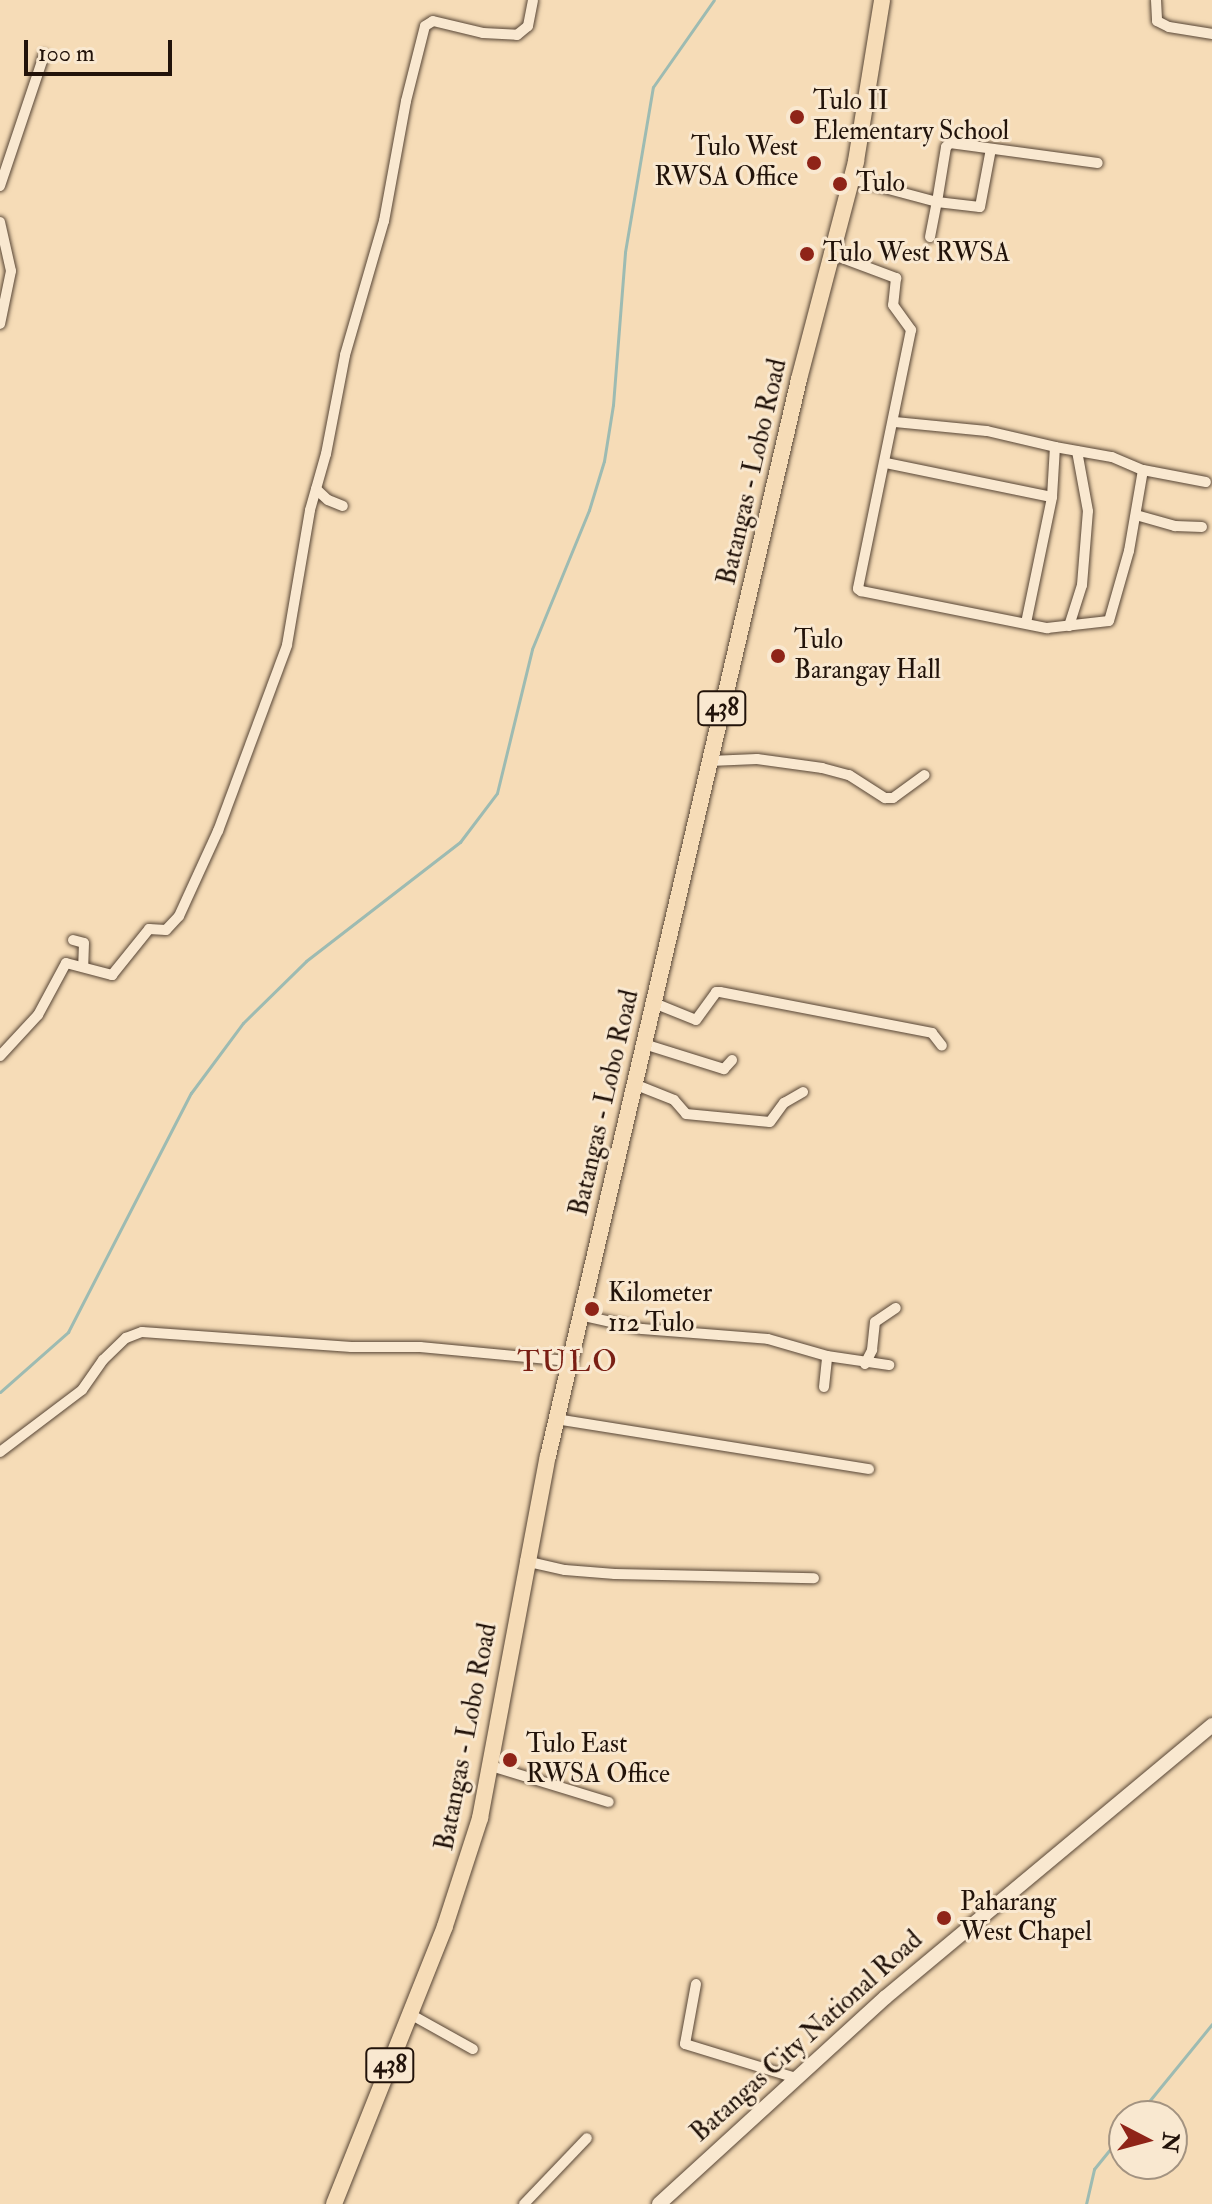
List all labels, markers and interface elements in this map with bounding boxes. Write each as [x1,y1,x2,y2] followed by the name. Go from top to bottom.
[28,24,176,74] scale bar
[38,38,95,69] text: 100 m
[813,86,1009,148] place label: Tulo II Elementary School
[788,108,806,126] marker: Tulo II Elementary School
[654,132,798,194] place label: Tulo West RWSA Office
[805,154,823,172] marker: Tulo West RWSA Office
[856,168,905,200] place label: Tulo
[831,175,849,193] marker: Tulo
[823,238,1010,270] place label: Tulo West RWSA
[798,245,816,263] marker: Tulo West RWSA
[712,356,794,588] street label: Batangas - Lobo Road
[794,625,941,686] place label: Tulo Barangay Hall
[769,647,787,665] marker: Tulo Barangay Hall
[696,688,748,728] road number: 438
[564,987,646,1219] street label: Batangas - Lobo Road
[608,1278,712,1340] place label: Kilometer 112 Tulo
[583,1300,601,1318] marker: Kilometer 112 Tulo
[517,1344,619,1380] district label: TULO
[430,1621,504,1853] street label: Batangas - Lobo Road
[526,1729,670,1790] place label: Tulo East RWSA Office
[501,1751,519,1769] marker: Tulo East RWSA Office
[960,1887,1092,1948] place label: Paharang West Chapel
[935,1909,953,1927] marker: Paharang West Chapel
[685,1925,929,2149] street label: Batangas City National Road
[364,2045,416,2085] road number: 438
[1108,2100,1188,2180] north arrow
[1155,2131,1185,2154] text: N

